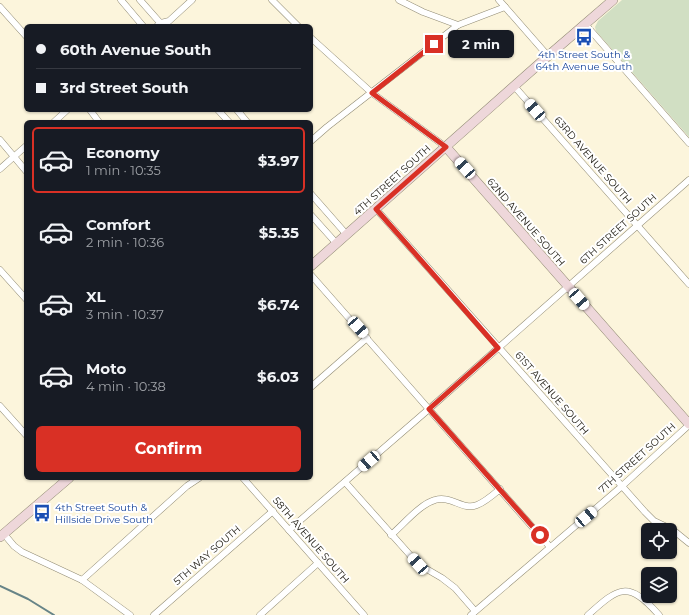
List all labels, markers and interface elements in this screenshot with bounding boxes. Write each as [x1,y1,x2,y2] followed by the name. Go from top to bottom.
[574,27,594,47] bus stop icon: 4th Street South & 64th Avenue South
[448,30,514,58] callout: 2 min
[425,35,443,53] route end
[462,36,500,52] text: 2 min
[60,40,211,59] text: 60th Avenue South
[536,48,632,73] place label: 4th Street South & 64th Avenue South
[60,78,189,97] text: 3rd Street South
[523,97,547,123] car
[551,114,635,206] street label: 63RD AVENUE SOUTH
[38,142,74,178] icon: car
[351,142,433,218] street label: 4TH STREET SOUTH
[86,143,159,162] text: Economy
[258,151,299,170] text: $3.97
[453,155,477,181] car
[86,162,161,178] text: 1 min · 10:35
[484,175,568,269] street label: 62ND AVENUE SOUTH
[577,191,659,267] street label: 6TH STREET SOUTH
[38,214,74,250] icon: car
[86,215,151,234] text: Comfort
[259,223,299,242] text: $5.35
[86,234,164,250] text: 2 min · 10:36
[38,286,74,322] icon: car
[567,286,591,312] car
[86,287,105,306] text: XL
[257,295,299,314] text: $6.74
[86,306,164,322] text: 3 min · 10:37
[346,314,370,340] car
[512,349,592,437] street label: 61ST AVENUE SOUTH
[38,358,74,394] icon: car
[86,359,126,378] text: Moto
[257,367,299,386] text: $6.03
[86,378,166,394] text: 4 min · 10:38
[596,420,678,496] street label: 7TH STREET SOUTH
[36,426,301,472] button: Confirm
[356,449,382,473] car
[270,494,352,586] street label: 58TH AVENUE SOUTH
[55,501,153,526] place label: 4th Street South & Hillside Drive South
[32,503,52,523] bus stop icon: 4th Street South & Hillside Drive South
[573,505,599,529] car
[171,522,243,588] street label: 5TH WAY SOUTH
[641,523,677,603] map controls
[641,523,677,559] button: locate
[531,526,549,544] route start
[406,551,430,577] car
[641,567,677,603] button: layers

